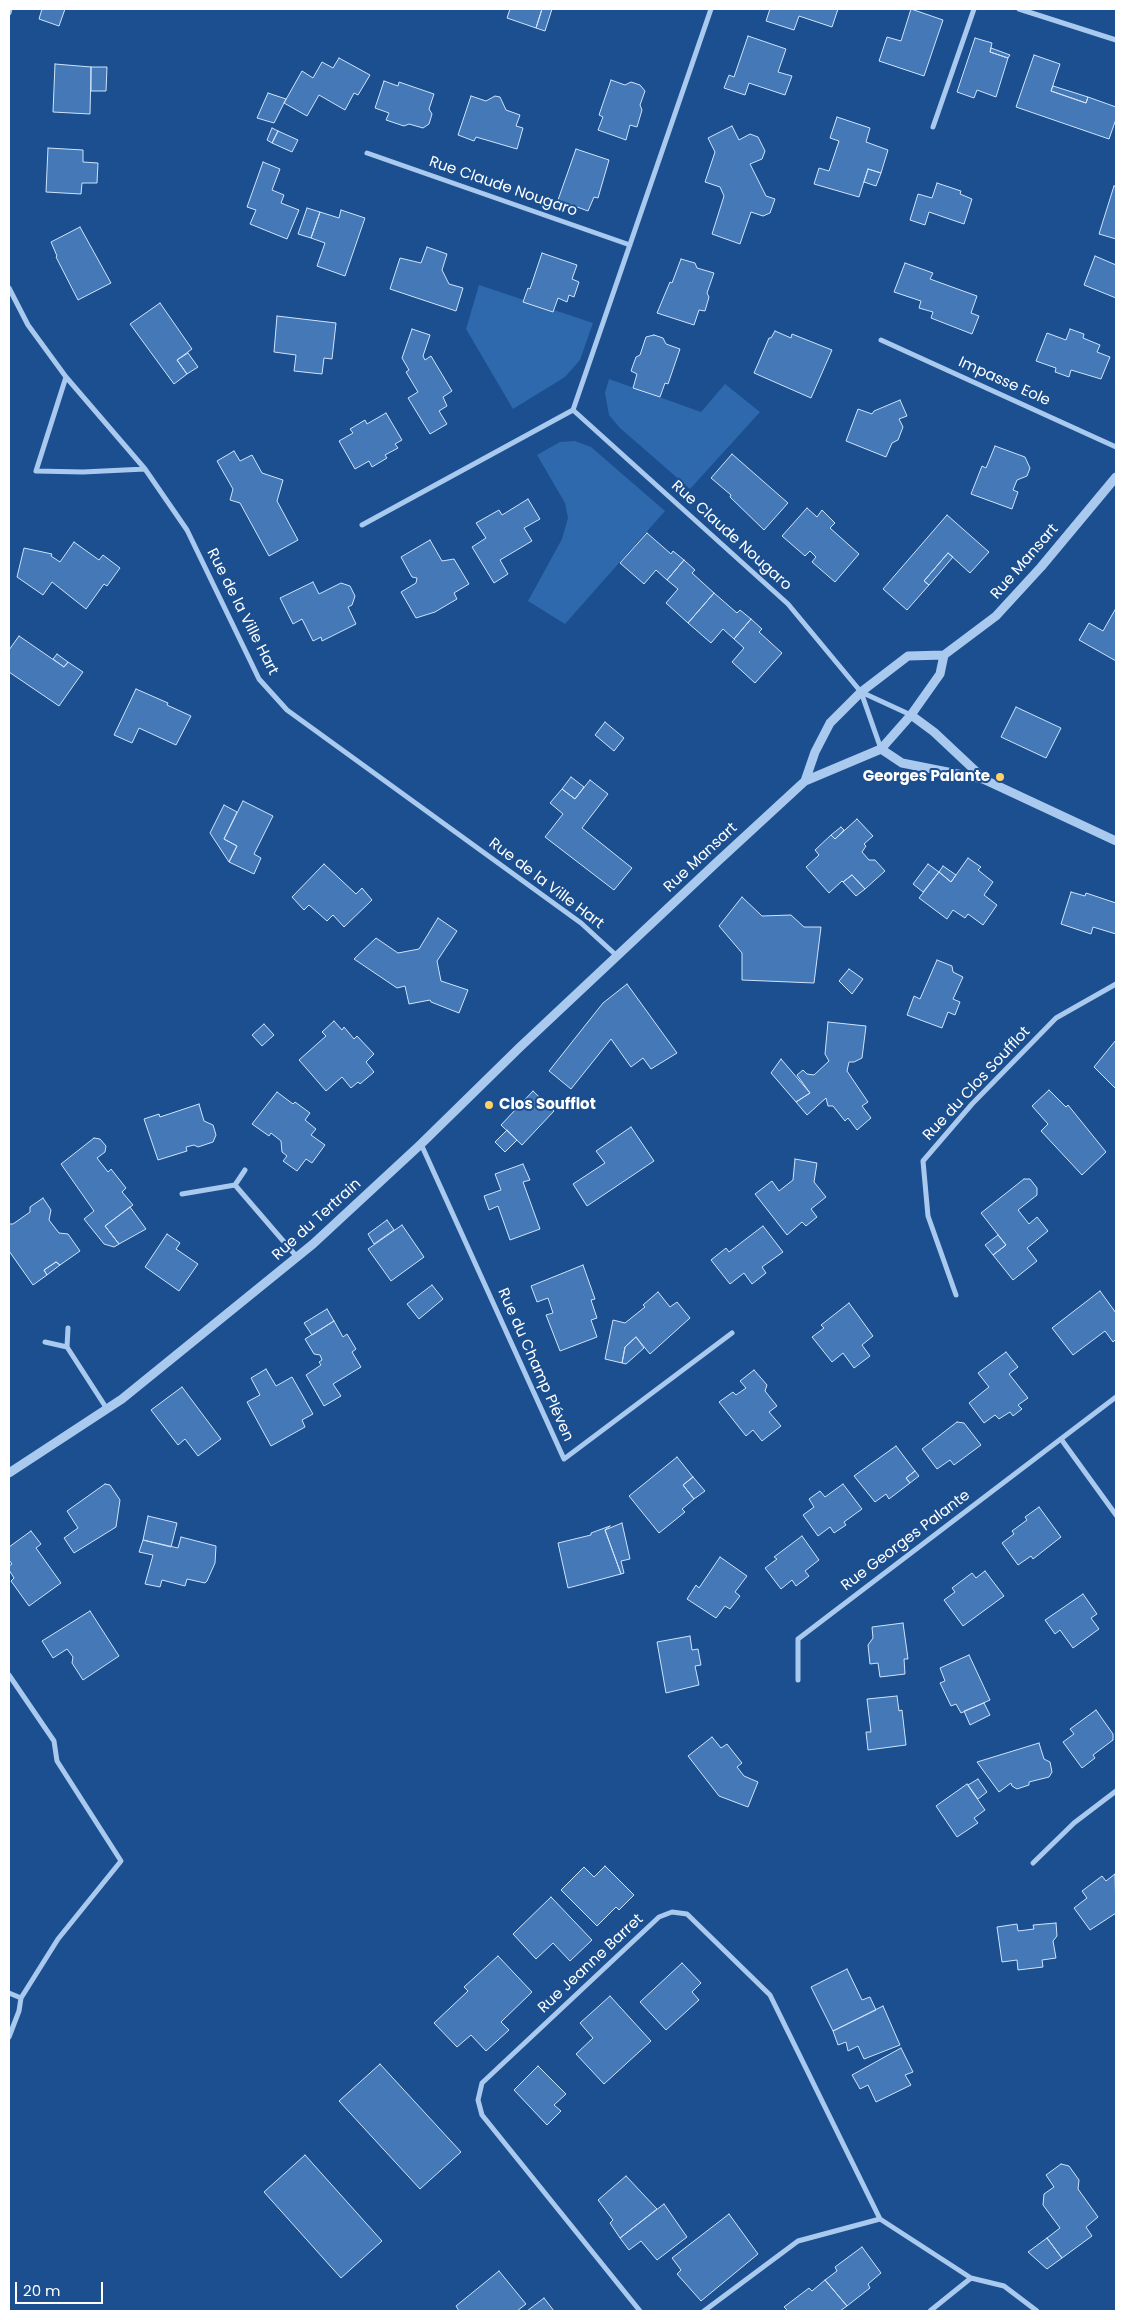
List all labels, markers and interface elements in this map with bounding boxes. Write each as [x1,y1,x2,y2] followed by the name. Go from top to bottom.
[426,153,580,221] street label: Rue Claude Nougaro
[955,354,1053,410] street label: Impasse Eole
[667,477,795,595] street label: Rue Claude Nougaro
[987,521,1063,603] street label: Rue Mansart
[202,546,282,678] street label: Rue de la Ville Hart
[863,768,990,786] place label: Georges Palante
[994,771,1006,783] marker: Georges Palante
[661,819,741,897] street label: Rue Mansart
[485,835,607,933] street label: Rue de la Ville Hart
[920,1023,1034,1145] street label: Rue du Clos Soufflot
[499,1096,596,1114] place label: Clos Soufflot
[483,1099,495,1111] marker: Clos Soufflot
[269,1175,365,1265] street label: Rue du Tertrain
[493,1286,577,1444] street label: Rue du Champ Pléven
[838,1487,974,1595] street label: Rue Georges Palante
[535,1911,647,2017] street label: Rue Jeanne Barret
[18,2272,105,2304] scale bar
[23,2280,61,2301] text: 20 m

